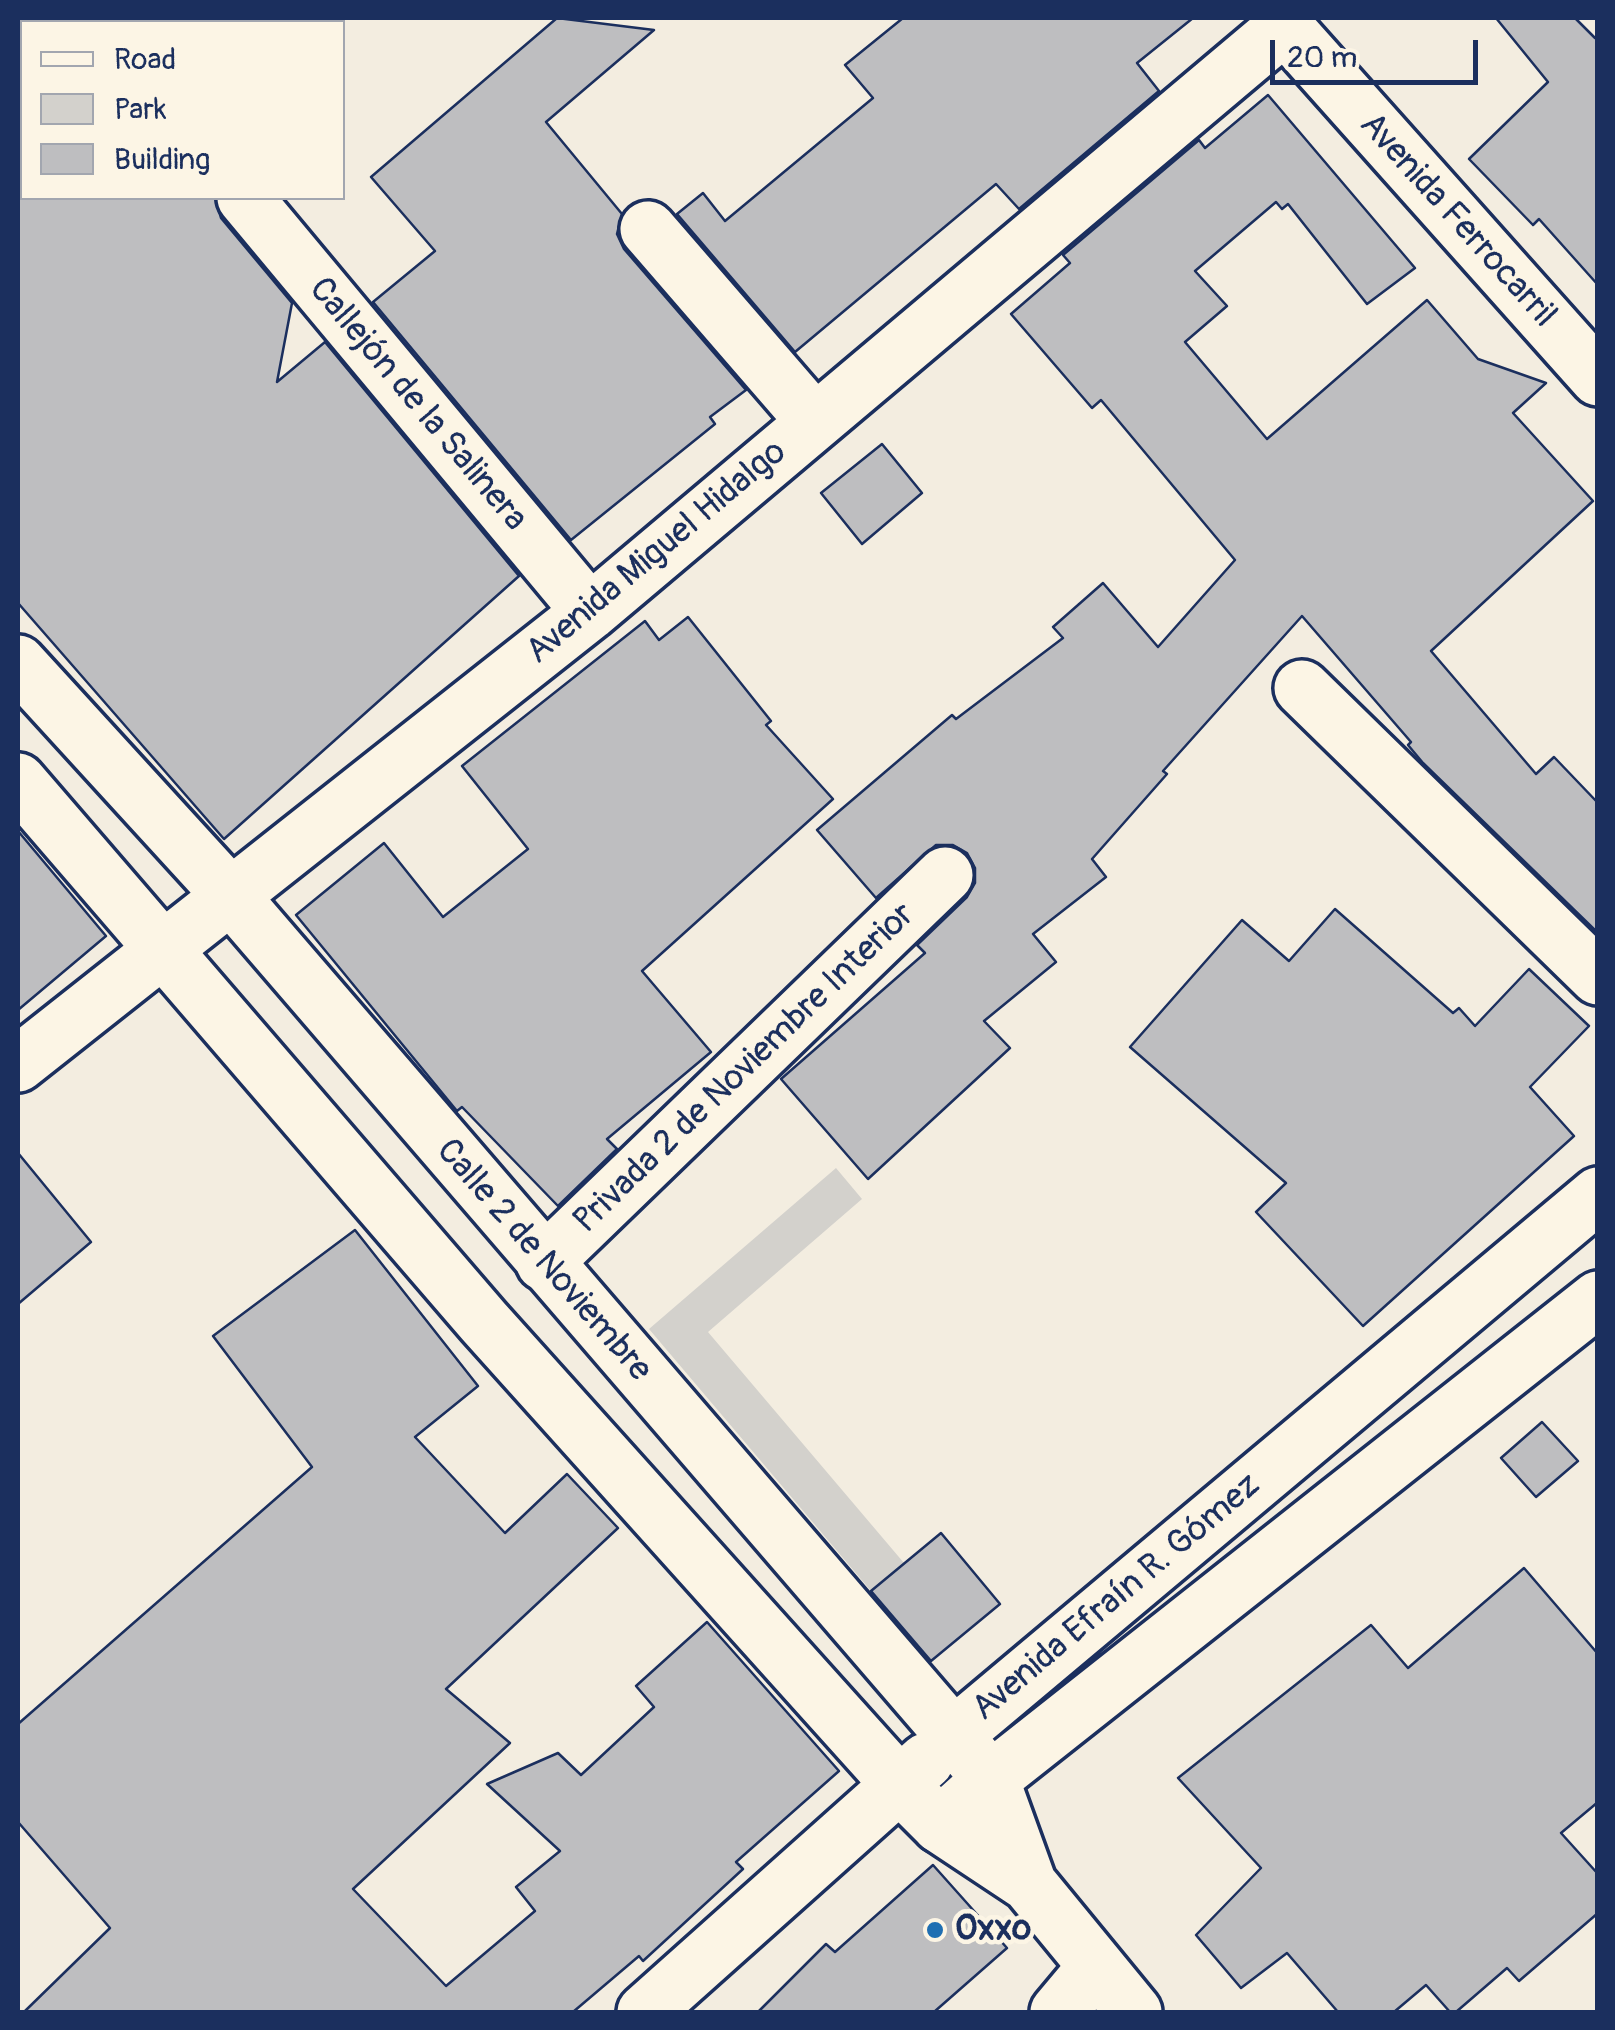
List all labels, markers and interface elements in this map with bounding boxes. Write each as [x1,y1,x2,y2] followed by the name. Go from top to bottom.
[20,20,345,200] legend
[1275,20,1482,82] scale bar
[1287,39,1357,76] text: 20 m
[114,41,176,78] text: Road
[114,91,167,128] text: Park
[1350,105,1564,337] street label: Avenida Ferrocarril
[114,141,210,178] text: Building
[299,270,535,540] street label: Callejón de la Salinera
[519,432,795,674] street label: Avenida Miguel Hidalgo
[566,895,924,1243] street label: Privada 2 de Noviembre Interior
[426,1131,660,1391] street label: Calle 2 de Noviembre
[965,1465,1269,1731] street label: Avenida Efraín R. Gómez
[955,1909,1031,1951] place label: Oxxo
[924,1919,946,1941] marker: Oxxo

